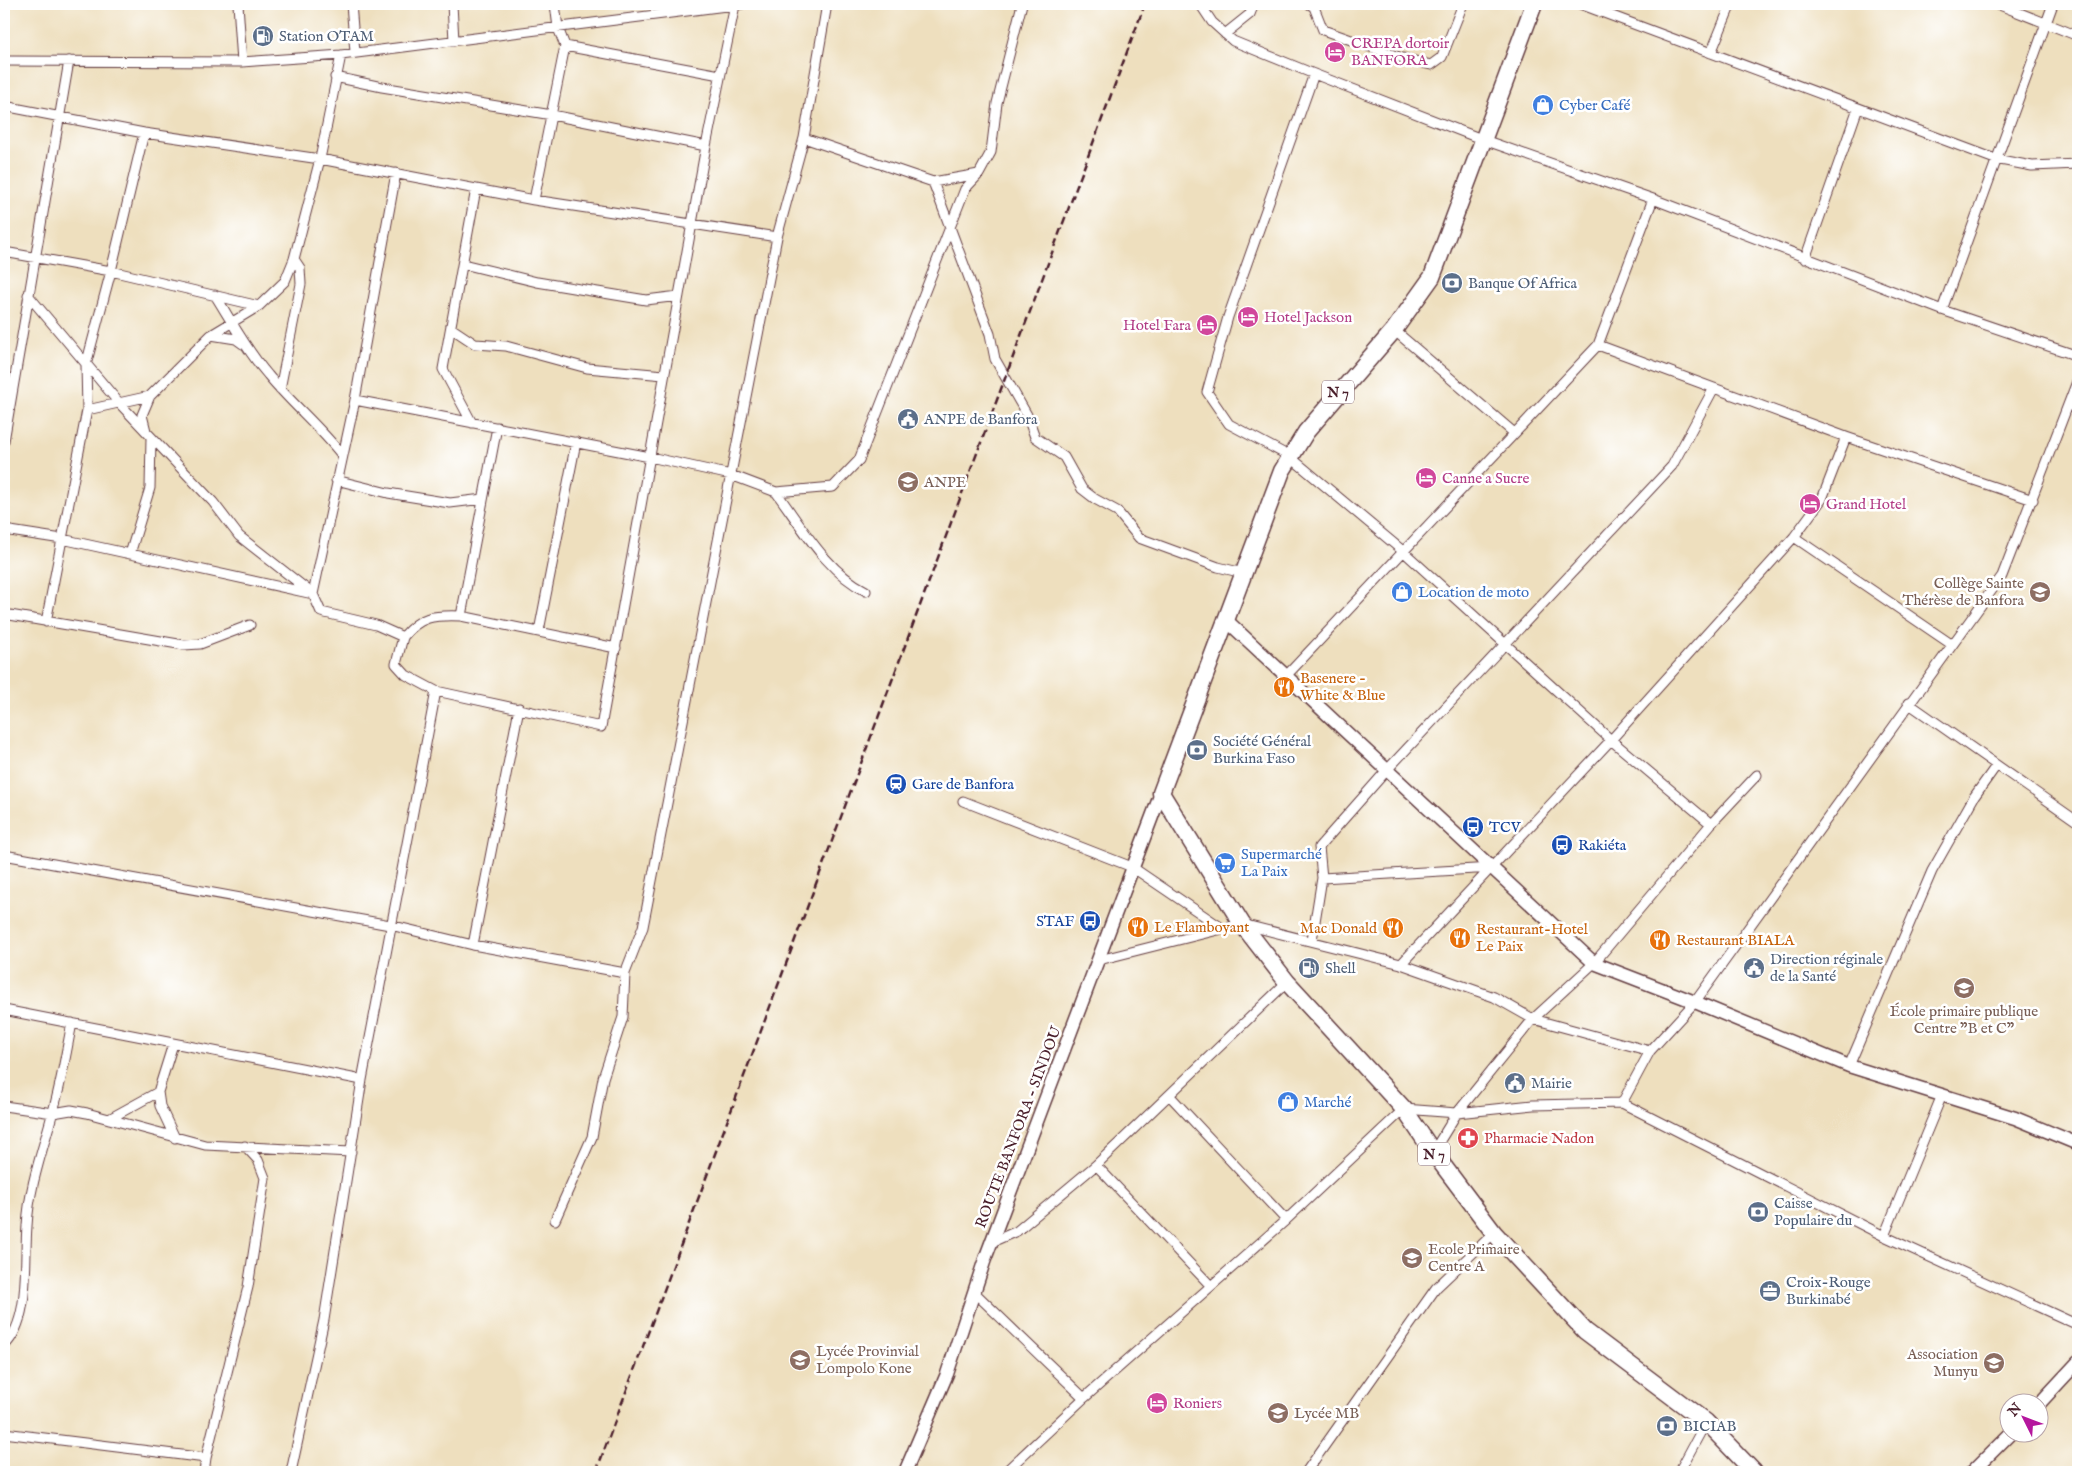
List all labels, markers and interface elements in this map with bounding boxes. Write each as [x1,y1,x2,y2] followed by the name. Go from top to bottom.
[251,24,275,48] fuel station icon: Station OTAM
[279,27,374,46] place label: Station OTAM
[1351,34,1450,70] place label: CREPA dortoir BANFORA
[1323,40,1347,64] hotel icon: CREPA dortoir BANFORA
[1531,93,1555,117] shop icon: Cyber Café
[1559,96,1630,115] place label: Cyber Café
[1440,271,1464,295] bank icon: Banque Of Africa
[1468,274,1577,293] place label: Banque Of Africa
[1236,305,1260,329] hotel icon: Hotel Jackson
[1264,308,1352,327] place label: Hotel Jackson
[1195,313,1219,337] hotel icon: Hotel Fara
[1123,316,1192,335] place label: Hotel Fara
[1322,381,1354,404] road number: N 7
[896,407,920,431] public building icon: ANPE de Banfora
[923,410,1038,429] place label: ANPE de Banfora
[1414,466,1438,490] hotel icon: Canne a Sucre
[1442,469,1530,488] place label: Canne a Sucre
[896,470,920,494] school or university icon: ANPE
[923,473,966,492] place label: ANPE
[1798,492,1822,516] hotel icon: Grand Hotel
[1826,495,1907,514] place label: Grand Hotel
[1902,574,2025,610] place label: Collège Sainte Thérèse de Banfora
[1390,580,1414,604] shop icon: Location de moto
[2028,580,2052,604] school or university icon: Collège Sainte Thérèse de Banfora
[1418,583,1529,602] place label: Location de moto
[1300,669,1385,705] place label: Basenere - White & Blue
[1272,675,1296,699] restaurant icon: Basenere - White & Blue
[1213,732,1312,768] place label: Société Général Burkina Faso
[1185,738,1209,762] bank icon: Société Général Burkina Faso
[884,772,908,796] station icon: Gare de Banfora
[912,775,1015,794] place label: Gare de Banfora
[1461,815,1485,839] bus stop icon: TCV
[1489,818,1522,837] place label: TCV
[1550,833,1574,857] bus stop icon: Rakiéta
[1578,836,1627,855] place label: Rakiéta
[1241,845,1322,881] place label: Supermarché La Paix
[1213,851,1237,875] supermarket icon: Supermarché La Paix
[1078,909,1102,933] bus stop icon: STAF
[1036,912,1074,931] place label: STAF
[1126,915,1150,939] restaurant icon: Le Flamboyant
[1381,916,1405,940] restaurant icon: Mac Donald
[1154,918,1249,937] place label: Le Flamboyant
[1300,919,1378,938] place label: Mac Donald
[1476,920,1589,956] place label: Restaurant-Hotel Le Paix
[1448,926,1472,950] restaurant icon: Restaurant-Hotel Le Paix
[1648,928,1672,952] restaurant icon: Restaurant BIALA
[1676,931,1795,950] place label: Restaurant BIALA
[1770,950,1883,986] place label: Direction réginale de la Santé
[1297,956,1321,980] fuel station icon: Shell
[1742,956,1766,980] public building icon: Direction réginale de la Santé
[1325,959,1357,978] place label: Shell
[1952,976,1976,1000] school or university icon: École primaire publique Centre "B et C"
[1890,1002,2038,1038] place label: École primaire publique Centre "B et C"
[971,1023,1066,1231] street label: ROUTE BANFORA - SINDOU
[1503,1071,1527,1095] public building icon: Mairie
[1531,1074,1572,1093] place label: Mairie
[1276,1090,1300,1114] shop icon: Marché
[1304,1093,1351,1112] place label: Marché
[1456,1126,1480,1150] pharmacy icon: Pharmacie Nadon
[1484,1129,1594,1148] place label: Pharmacie Nadon
[1418,1142,1450,1166] road number: N 7
[1774,1194,1853,1230] place label: Caisse Populaire du
[1746,1200,1770,1224] bank icon: Caisse Populaire du
[1428,1240,1520,1276] place label: Ecole Primaire Centre A
[1400,1246,1424,1270] school or university icon: Ecole Primaire Centre A
[1786,1273,1871,1309] place label: Croix-Rouge Burkinabé
[1758,1279,1782,1303] office icon: Croix-Rouge Burkinabé
[816,1342,920,1378] place label: Lycée Provinvial Lompolo Kone
[1906,1345,1978,1381] place label: Association Munyu
[788,1348,812,1372] school or university icon: Lycée Provinvial Lompolo Kone
[1982,1351,2006,1375] school or university icon: Association Munyu
[1145,1391,1169,1415] hotel icon: Roniers
[1173,1394,1222,1413] place label: Roniers
[2000,1394,2050,1444] north arrow
[2004,1399,2026,1421] text: N
[1266,1401,1290,1425] school or university icon: Lycée MB
[1294,1404,1359,1423] place label: Lycée MB
[1655,1414,1679,1438] bank icon: BICIAB
[1683,1417,1736,1436] place label: BICIAB

